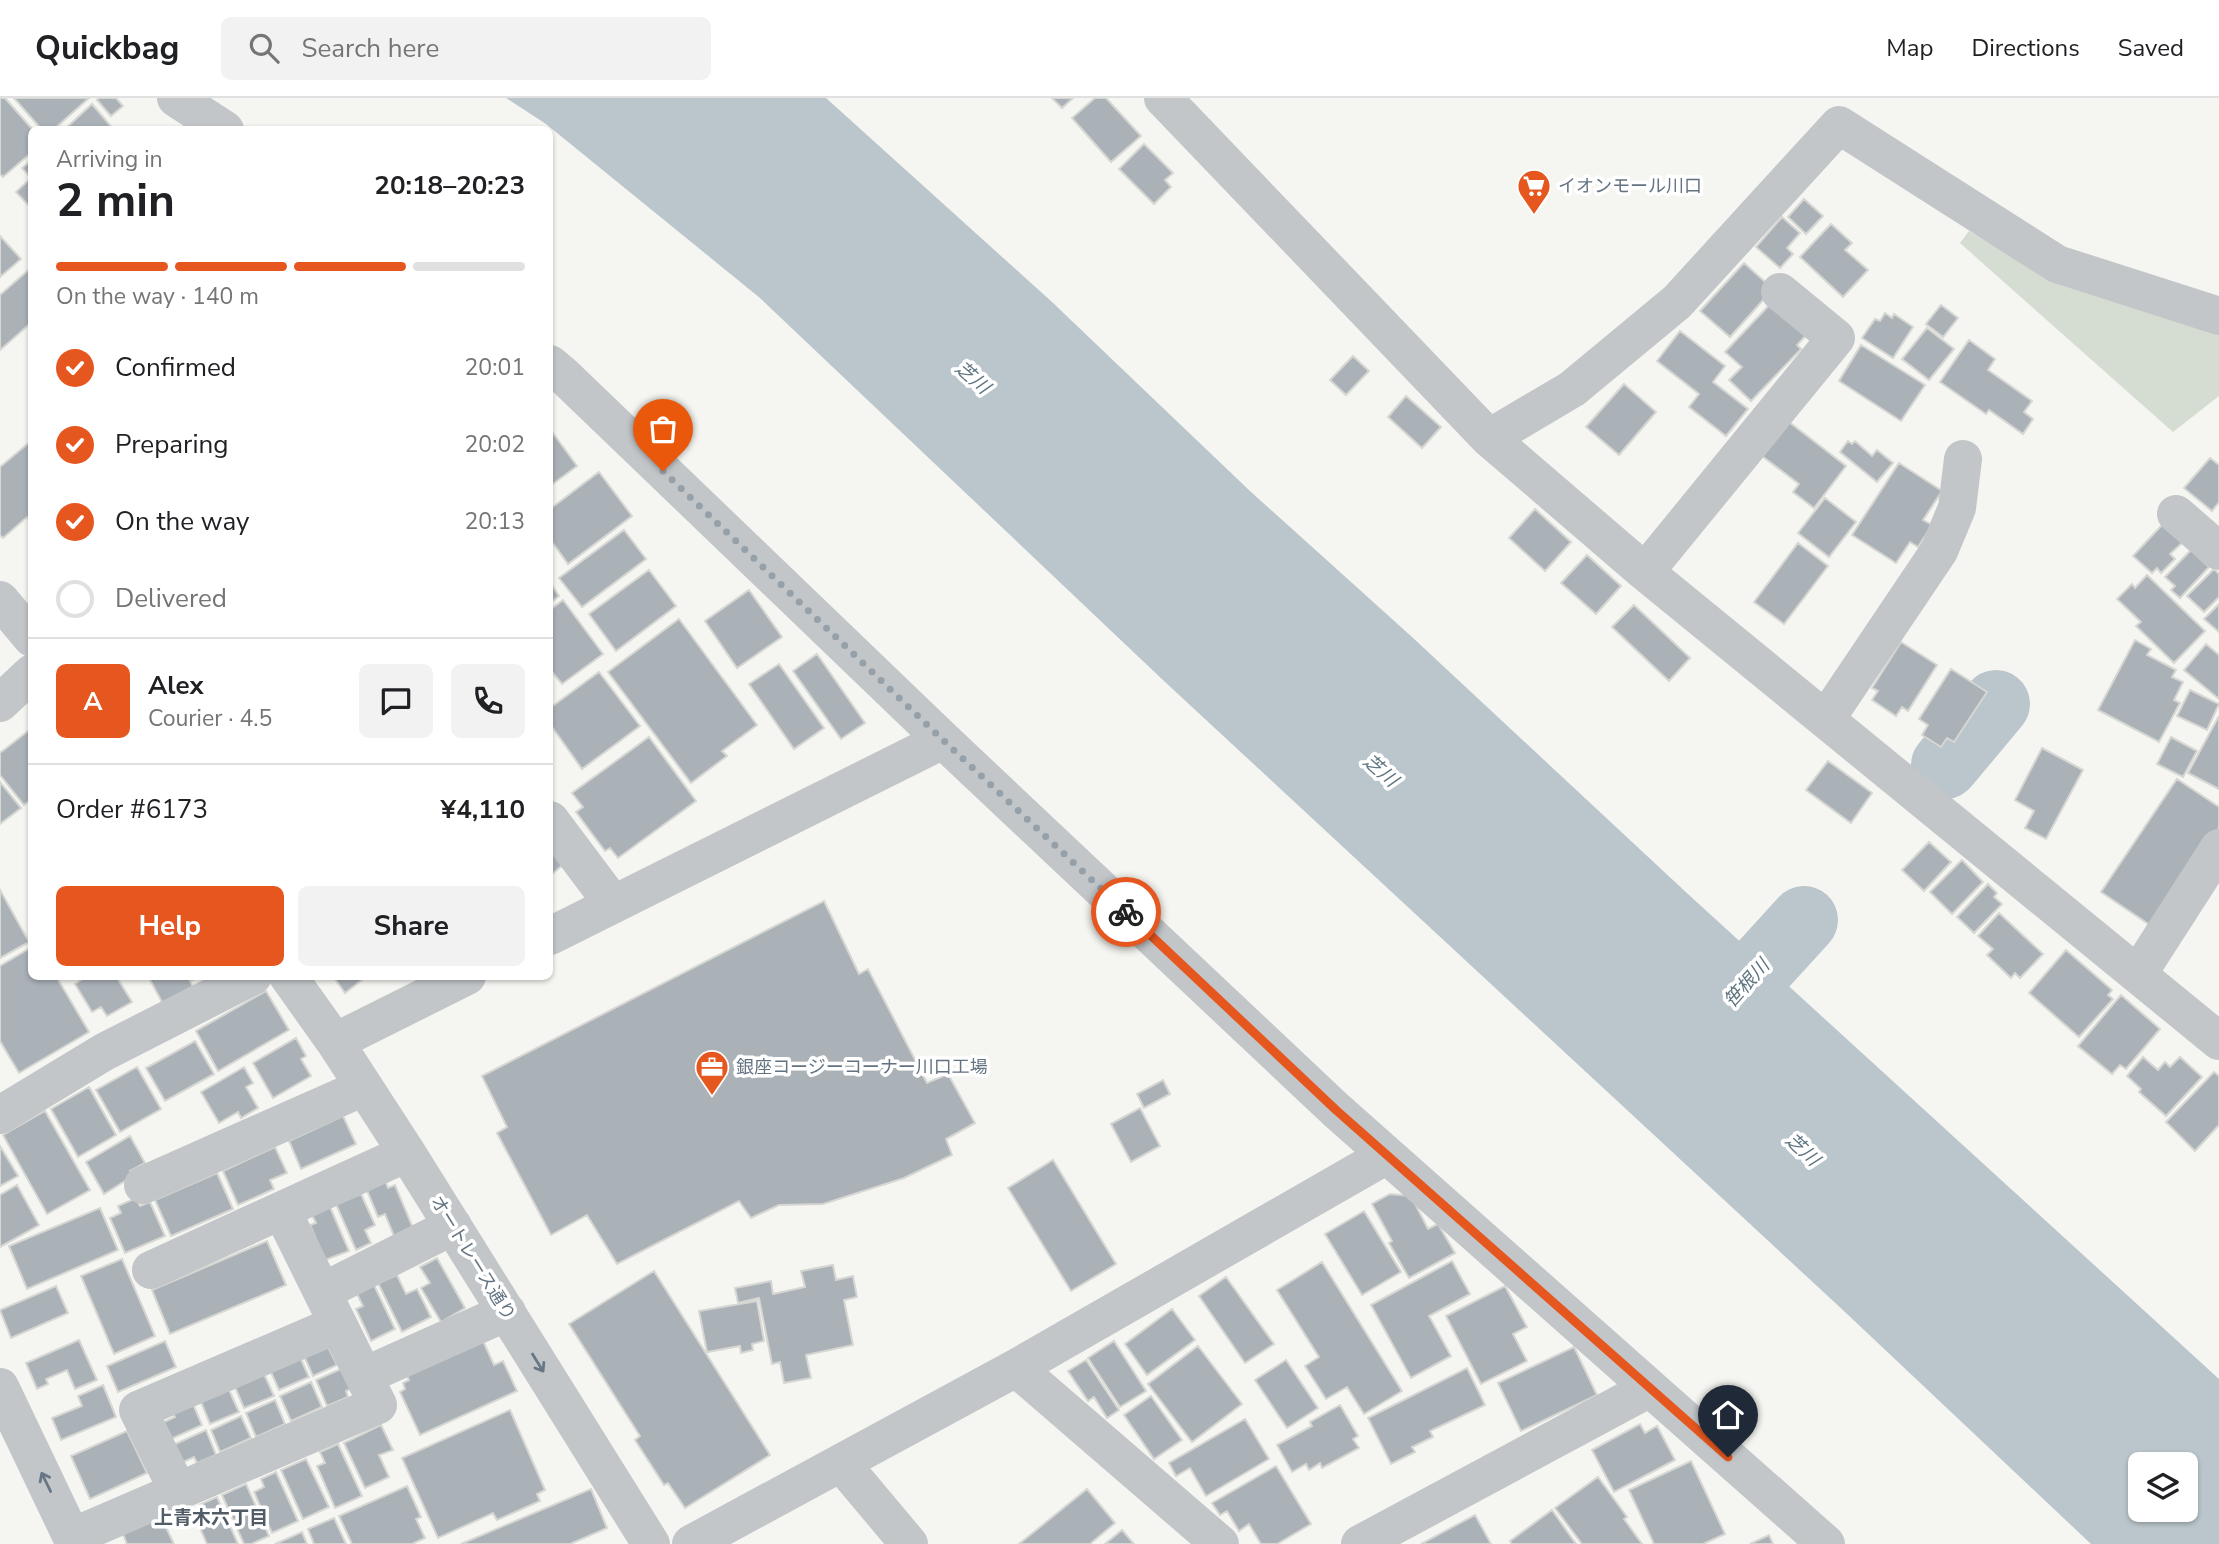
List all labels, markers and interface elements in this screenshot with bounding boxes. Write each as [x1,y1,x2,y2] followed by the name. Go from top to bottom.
[221,17,711,80] search box
[35,26,179,71] text: Quickbag
[245,29,283,67] icon: search
[301,31,439,66] text: Search here
[1886,32,1933,64] text: Map
[1971,32,2080,64] text: Directions
[2118,32,2184,64] text: Saved
[56,144,163,175] text: Arriving in
[1515,167,1553,216] supermarket icon: イオンモール川口
[374,168,525,203] text: 20:18–20:23
[56,169,175,232] text: 2 min
[1558,174,1702,198] place label: イオンモール川口
[56,281,259,312] text: On the way · 140 m
[56,349,94,387] icon: check
[115,350,236,385] text: Confirmed
[465,352,525,383] text: 20:01
[949,355,997,401] water label: 芝川
[633,399,693,471] pin
[644,410,682,448] icon: bag
[56,426,94,464] icon: check
[115,427,228,462] text: Preparing
[465,429,525,460] text: 20:02
[56,503,94,541] icon: check
[115,504,249,539] text: On the way
[465,506,525,537] text: 20:13
[115,581,227,616] text: Delivered
[359,664,433,738] button: chat
[451,664,525,738] button: phone
[148,668,204,703] text: Alex
[83,684,103,719] text: A
[148,703,272,734] text: Courier · 4.5
[1357,748,1405,794] water label: 芝川
[56,792,208,827] text: Order #6173
[441,792,525,827] text: ¥4,110
[1091,877,1161,947] courier
[56,886,284,966] button: Help
[298,886,525,966] button: Share
[1107,893,1145,931] icon: bike
[1718,952,1777,1014] water label: 笹根川
[693,1048,731,1097] office icon: 銀座コージーコーナー川口工場
[736,1055,988,1079] place label: 銀座コージーコーナー川口工場
[1780,1127,1827,1174] water label: 芝川
[425,1191,521,1325] street label: オートレース通り
[532,1352,546,1372] one-way arrow
[1698,1385,1758,1457] pin
[1709,1396,1747,1434] icon: home
[2128,1452,2198,1522] map controls
[2128,1452,2198,1522] button: layers
[39,1472,52,1494] one-way arrow
[154,1505,268,1531] district label: 上青木六丁目

